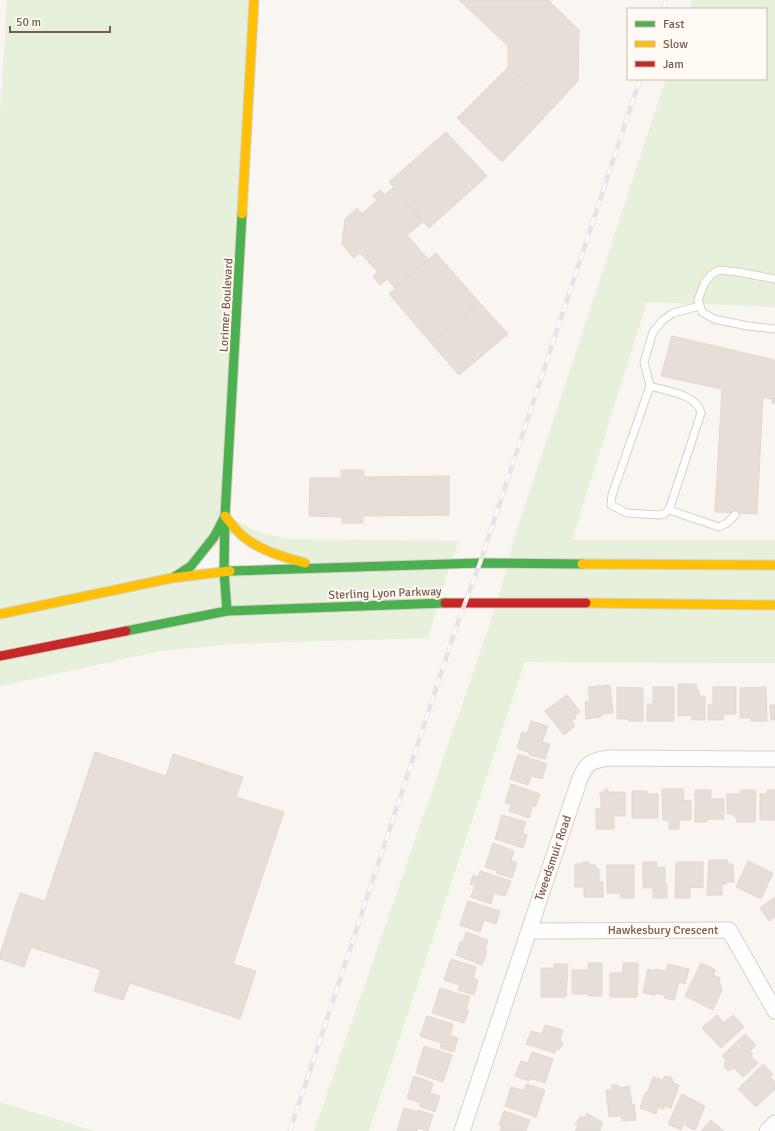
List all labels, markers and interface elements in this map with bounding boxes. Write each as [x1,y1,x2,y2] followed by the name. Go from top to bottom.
[10,8,110,34] scale bar
[627,8,767,80] legend
[16,15,41,30] text: 50 m
[663,17,684,32] text: Fast
[663,37,688,52] text: Slow
[663,57,684,72] text: Jam
[217,258,236,352] street label: Lorimer Boulevard
[328,584,442,603] street label: Sterling Lyon Parkway
[532,814,575,903] street label: Tweedsmuir Road
[608,923,718,938] street label: Hawkesbury Crescent

